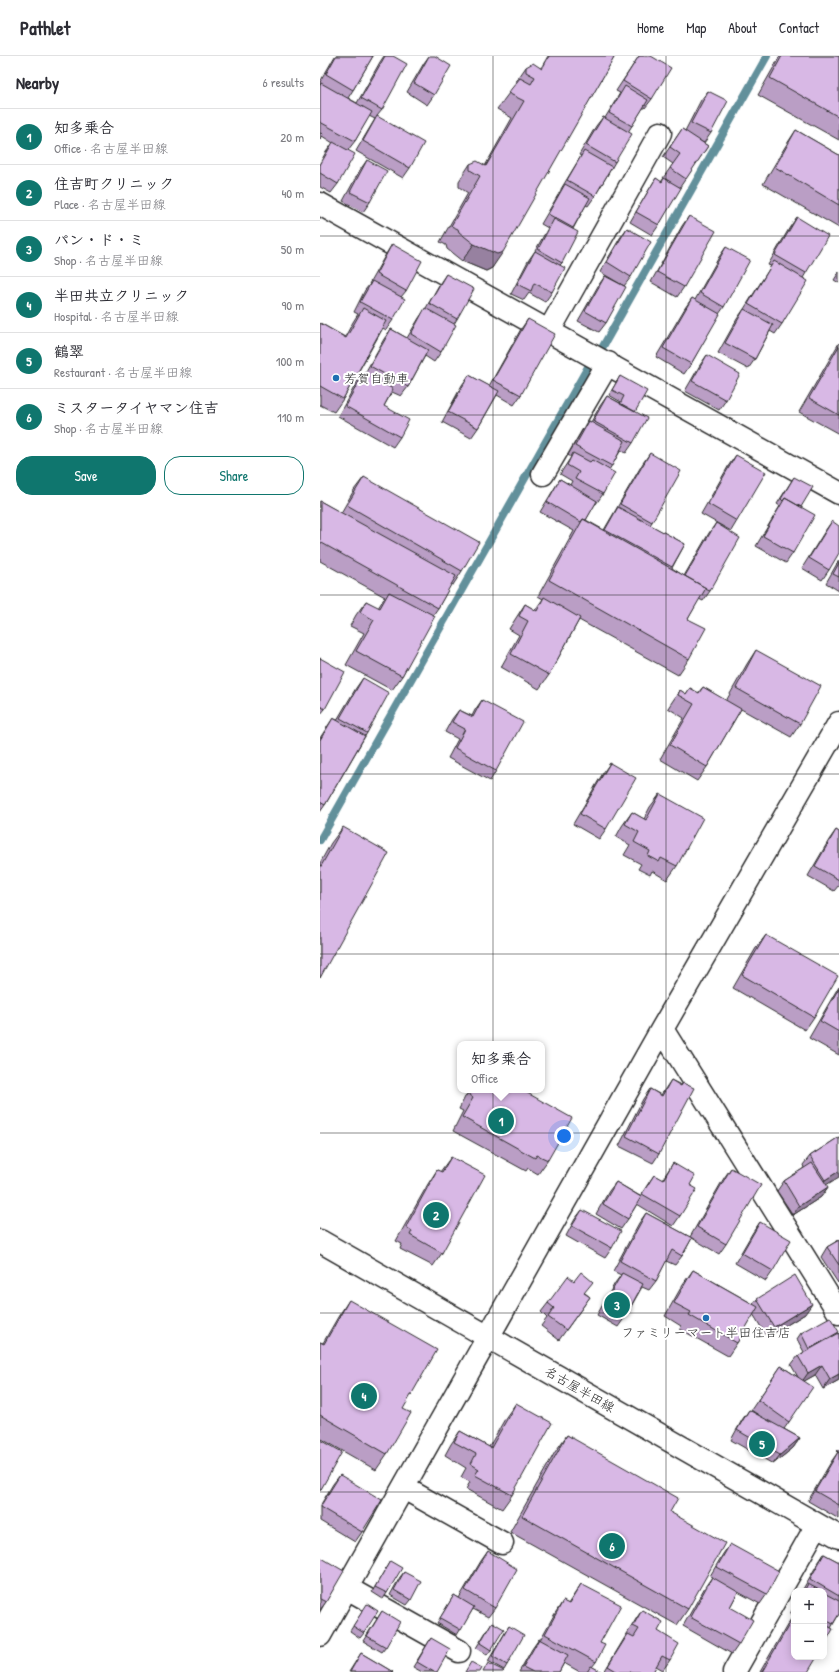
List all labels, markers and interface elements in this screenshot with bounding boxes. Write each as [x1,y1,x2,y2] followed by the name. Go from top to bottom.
[20,15,70,41] text: Pathlet
[637,18,664,37] text: Home
[686,18,706,37] text: Map
[728,18,757,37] text: About
[779,18,819,37] text: Contact
[16,71,59,94] text: Nearby
[263,73,304,91] text: 6 results
[54,117,114,138] text: 知多乗合
[27,128,31,146] text: 1
[280,128,304,146] text: 20 m
[54,139,168,157] text: Office · 名古屋半田線
[54,173,174,194] text: 住吉町クリニック
[26,184,32,202] text: 2
[281,184,304,202] text: 40 m
[54,195,166,213] text: Place · 名古屋半田線
[54,229,144,250] text: パン・ド・ミ
[26,240,32,258] text: 3
[281,240,304,258] text: 50 m
[54,251,163,269] text: Shop · 名古屋半田線
[54,285,189,306] text: 半田共立クリニック
[27,296,31,314] text: 4
[282,296,304,314] text: 90 m
[54,307,178,325] text: Hospital · 名古屋半田線
[54,341,84,362] text: 鶴翠
[26,352,32,370] text: 5
[276,352,304,370] text: 100 m
[54,363,192,381] text: Restaurant · 名古屋半田線
[344,369,409,387] place label: 芳賀自動車
[331,373,341,383] marker: 芳賀自動車
[54,397,219,418] text: ミスタータイヤマン住吉
[26,408,32,426] text: 6
[277,408,304,426] text: 110 m
[54,419,163,437] text: Shop · 名古屋半田線
[16,456,156,495] button: Save
[164,456,304,495] button: Share
[457,1041,545,1093] popup
[471,1048,531,1069] text: 知多乗合
[471,1069,498,1087] text: Office
[488,1106,514,1136] pin: 1
[554,1126,574,1146] your location
[423,1200,449,1230] pin: 2
[604,1290,630,1320] pin: 3
[701,1313,711,1323] marker: ファミリーマート半田住吉店
[621,1323,791,1341] place label: ファミリーマート半田住吉店
[542,1362,619,1417] street label: 名古屋半田線
[351,1381,377,1411] pin: 4
[749,1429,775,1459] pin: 5
[599,1531,625,1561] pin: 6
[791,1588,827,1660] map controls
[791,1588,827,1624] button: +
[791,1624,827,1660] button: −

